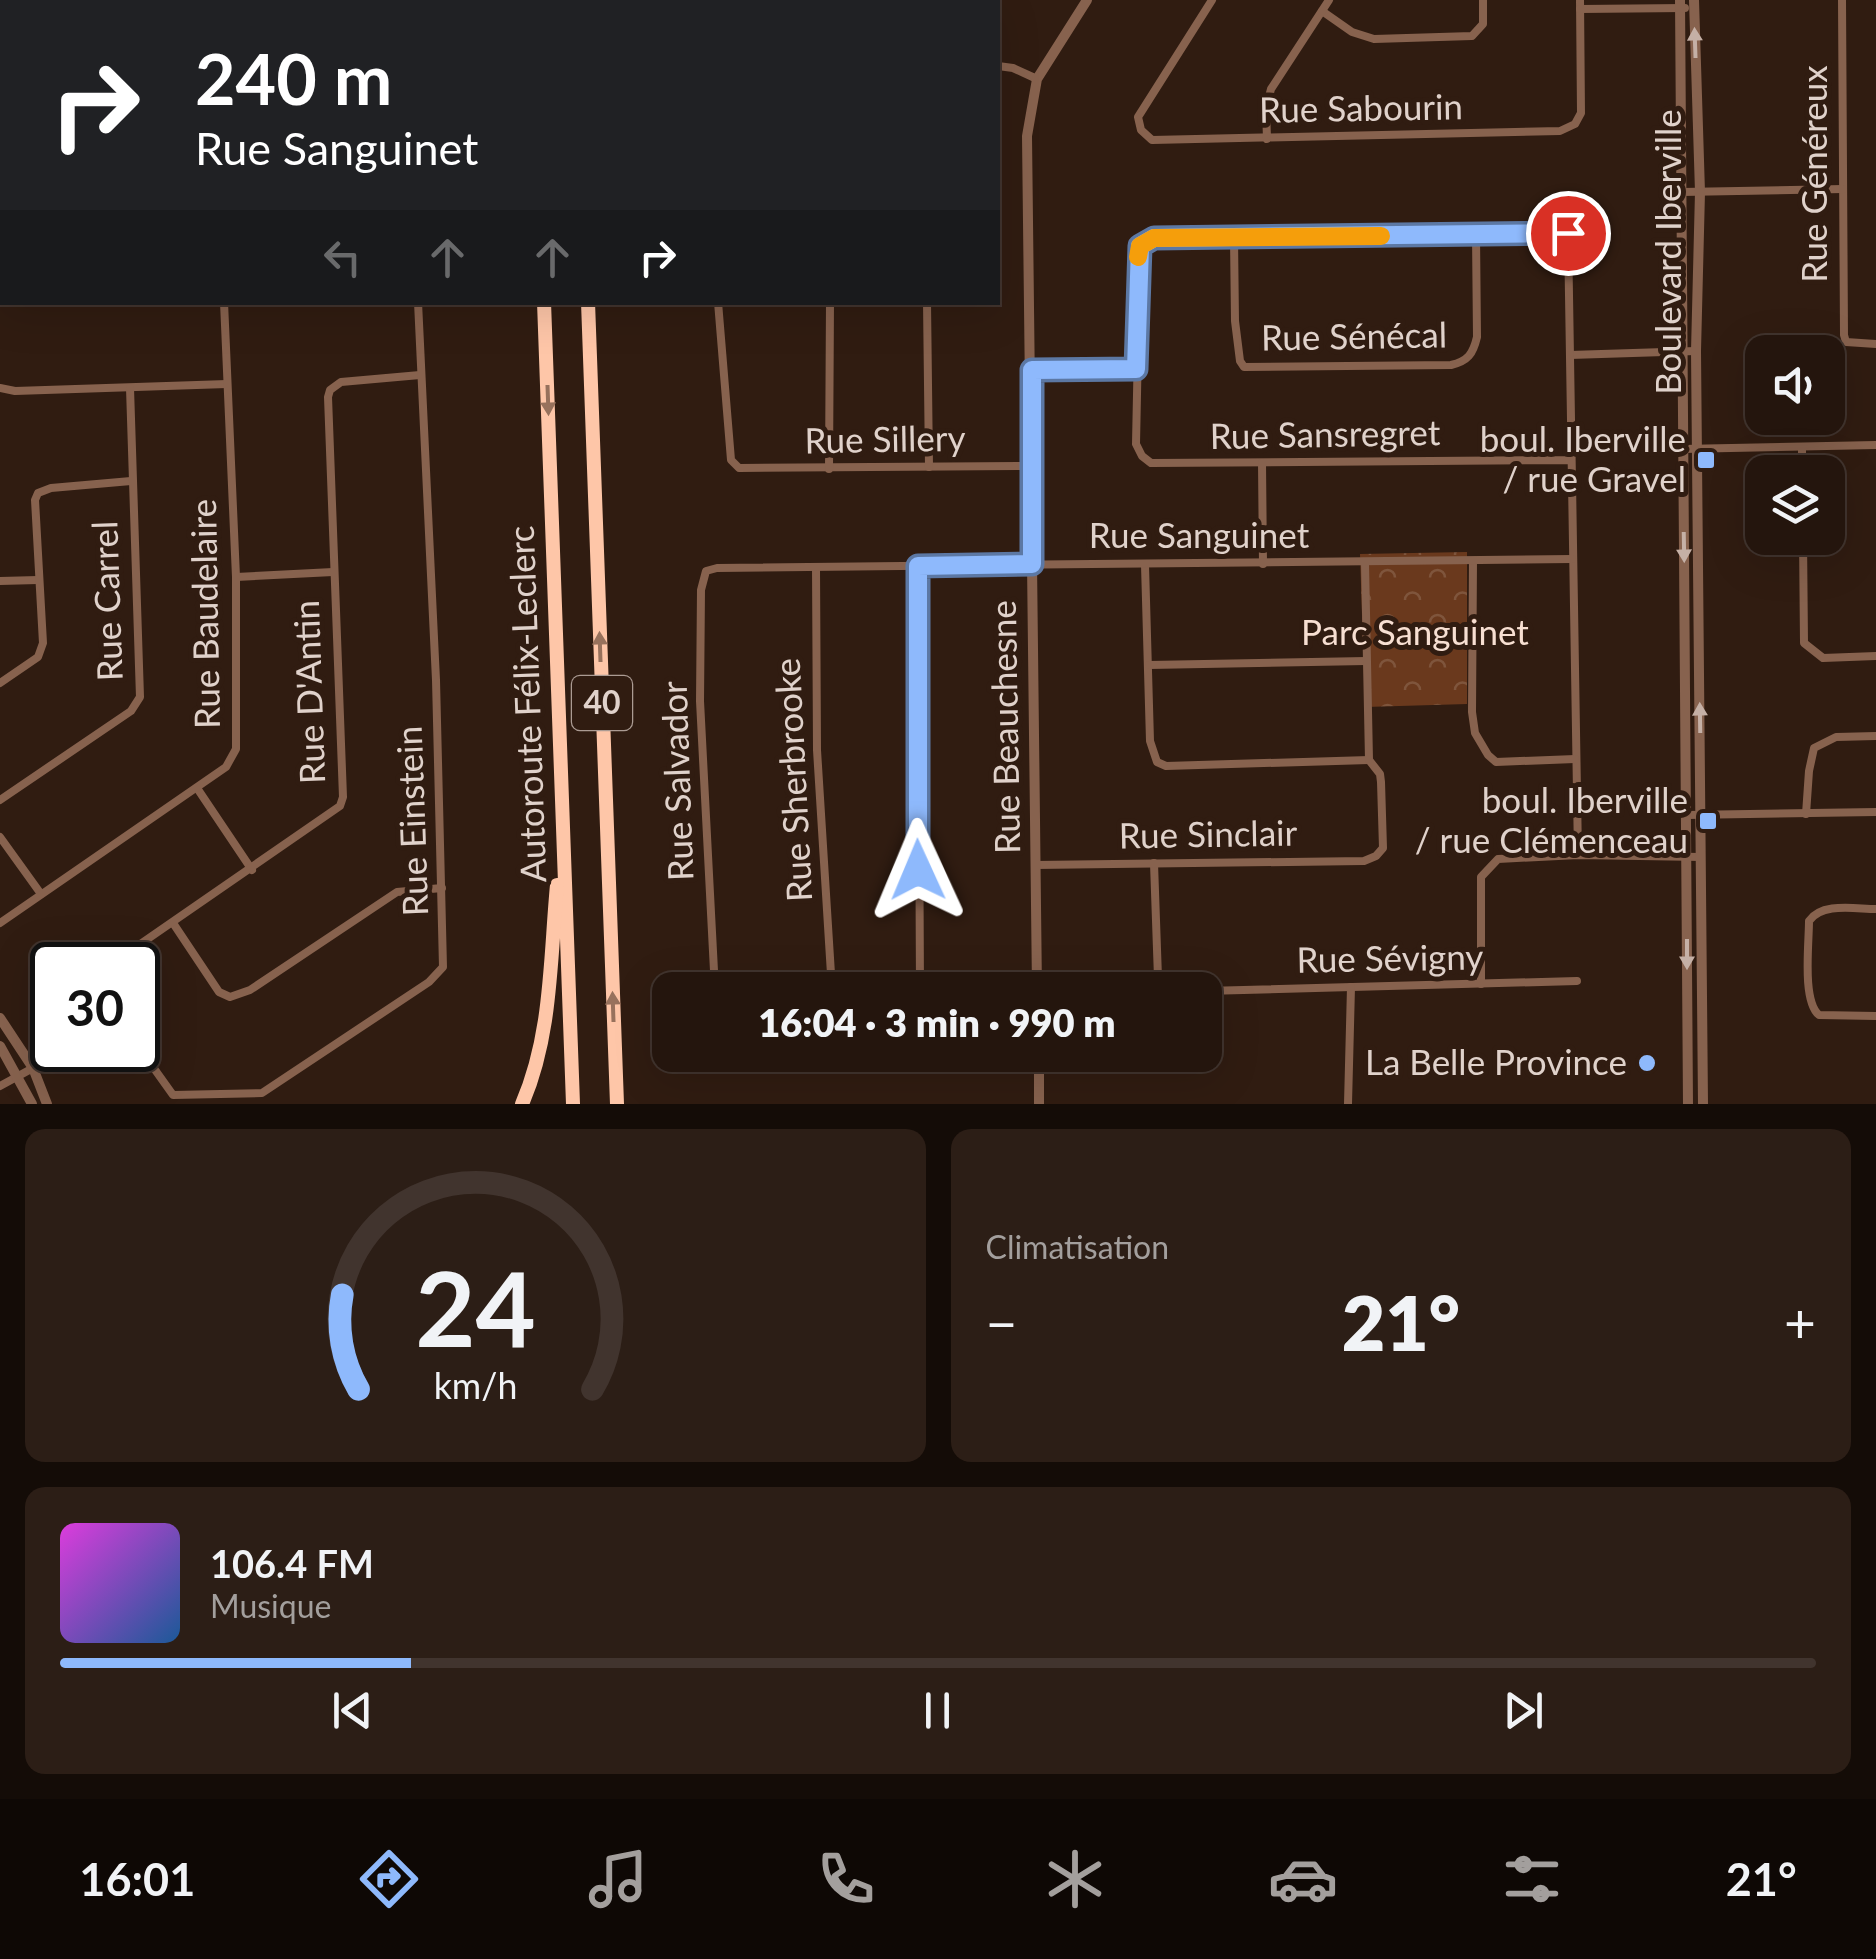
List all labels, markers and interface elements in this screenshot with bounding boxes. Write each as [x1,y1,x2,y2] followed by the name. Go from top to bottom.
[1687,27,1703,59] one-way arrow
[195,36,392,120] text: 240 m
[30,40,160,170] icon: right
[1792,65,1834,283] street label: Rue Généreux
[1259,84,1463,130] street label: Rue Sabourin
[1646,109,1688,395] street label: Boulevard Iberville
[195,121,478,175] text: Rue Sanguinet
[1526,191,1611,276] pin
[1541,206,1596,261] icon: arrive
[315,230,370,285] icon: left
[420,230,475,285] icon: ahead
[525,230,580,285] icon: ahead
[630,230,685,285] icon: right
[1261,312,1447,358] street label: Rue Sénécal
[1745,335,1845,555] map controls
[1745,335,1845,435] button: sound
[540,384,556,416] one-way arrow
[1209,410,1441,456] street label: Rue Sansregret
[804,416,966,460] street label: Rue Sillery
[1480,417,1686,499] place label: boul. Iberville / rue Gravel
[1695,449,1717,471] marker: boul. Iberville / rue Gravel
[1745,455,1845,555] button: layers
[181,499,227,729] street label: Rue Baudelaire
[1089,513,1310,555] street label: Rue Sanguinet
[82,520,130,682] street label: Rue Carrel
[499,525,553,883] street label: Autoroute Félix-Leclerc
[1676,531,1692,563] one-way arrow
[284,599,332,785] street label: Rue D'Antin
[981,600,1027,854] street label: Rue Beauchesne
[1301,610,1529,652] park label: Parc Sanguinet
[592,630,608,662] one-way arrow
[765,657,819,903] street label: Rue Sherbrooke
[572,676,632,730] road number: 40
[652,680,700,882] street label: Rue Salvador
[1692,702,1708,734] one-way arrow
[387,725,435,917] street label: Rue Einstein
[1415,778,1688,860] place label: boul. Iberville / rue Clémenceau
[1118,810,1298,856] street label: Rue Sinclair
[1697,810,1719,832] marker: boul. Iberville / rue Clémenceau
[866,818,970,922] position arrow
[1296,934,1484,980] street label: Rue Sévigny
[1679,938,1695,970] one-way arrow
[30,942,160,1072] speed limit sign: 30
[605,990,621,1022] one-way arrow
[758,999,1116,1045] text: 16:04 · 3 min · 990 m
[1365,1040,1627,1082] place label: La Belle Province
[1636,1052,1658,1074] marker: La Belle Province
[986,1227,1169,1266] text: Climatisation
[415,1244,536,1369] text: 24
[1342,1277,1460,1367] text: 21°
[986,1289,1017,1355] text: −
[1784,1289,1816,1355] text: +
[433,1364,517,1407] text: km/h
[210,1540,374,1586] text: 106.4 FM
[210,1586,331,1625] text: Musique
[325,1683,380,1738] icon: previous
[910,1683,965,1738] icon: pause
[1496,1683,1551,1738] icon: next
[354,1844,424,1914] icon: directions
[583,1844,653,1914] icon: music
[811,1844,881,1914] icon: phone
[1040,1844,1110,1914] icon: climate
[1268,1844,1338,1914] icon: car
[1497,1844,1567,1914] icon: filters
[79,1852,195,1906] text: 16:01
[1726,1852,1797,1906] text: 21°

